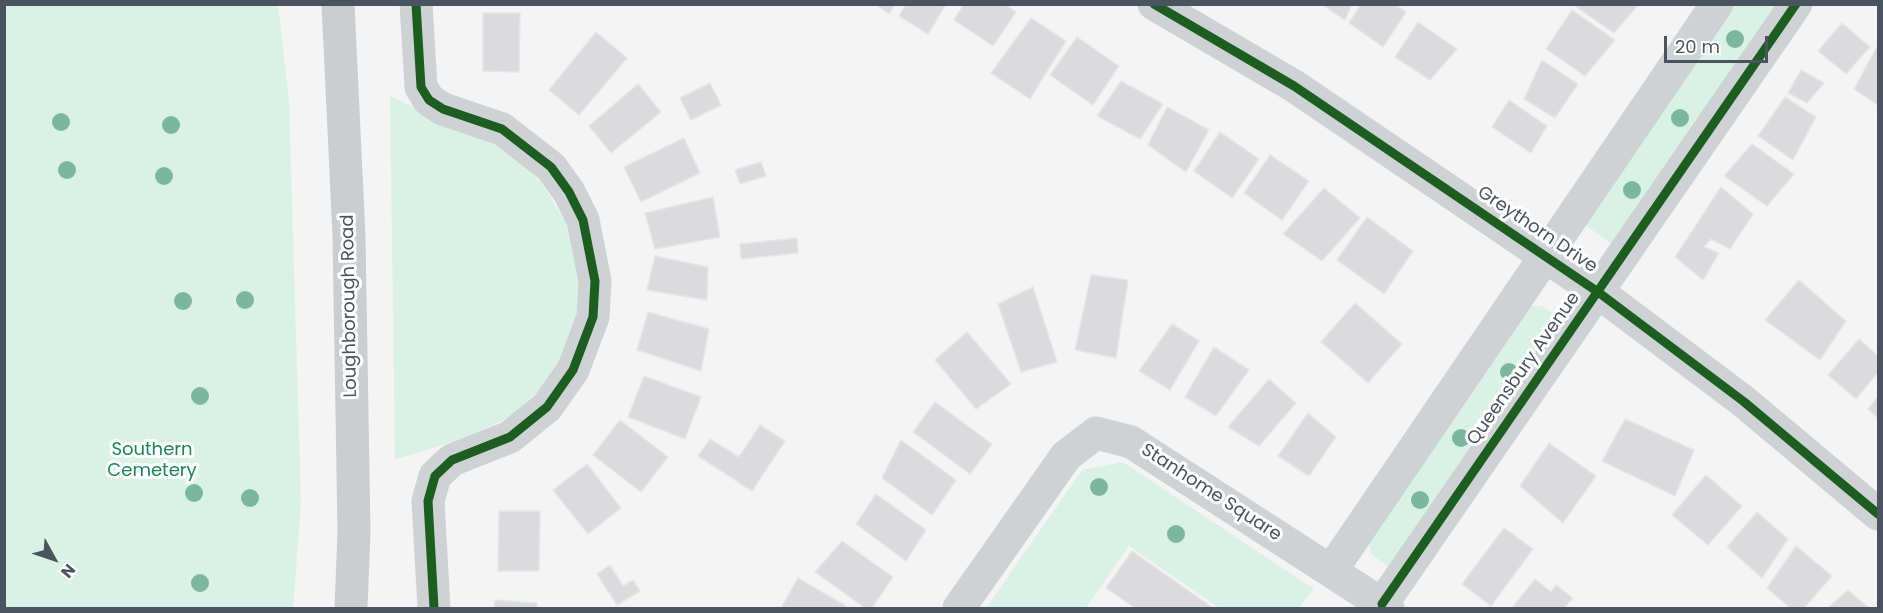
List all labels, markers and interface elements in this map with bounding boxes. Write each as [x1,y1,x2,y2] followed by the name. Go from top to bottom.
[1667,24,1770,62] scale bar
[1675,34,1720,59] text: 20 m
[1473,182,1601,278] street label: Greythorn Drive
[338,214,362,398] street label: Loughborough Road
[1463,288,1585,450] street label: Queensbury Avenue
[107,439,197,482] park label: Southern Cemetery
[1137,440,1285,546] street label: Stanhome Square
[24,529,84,589] north arrow
[55,559,81,583] text: N

